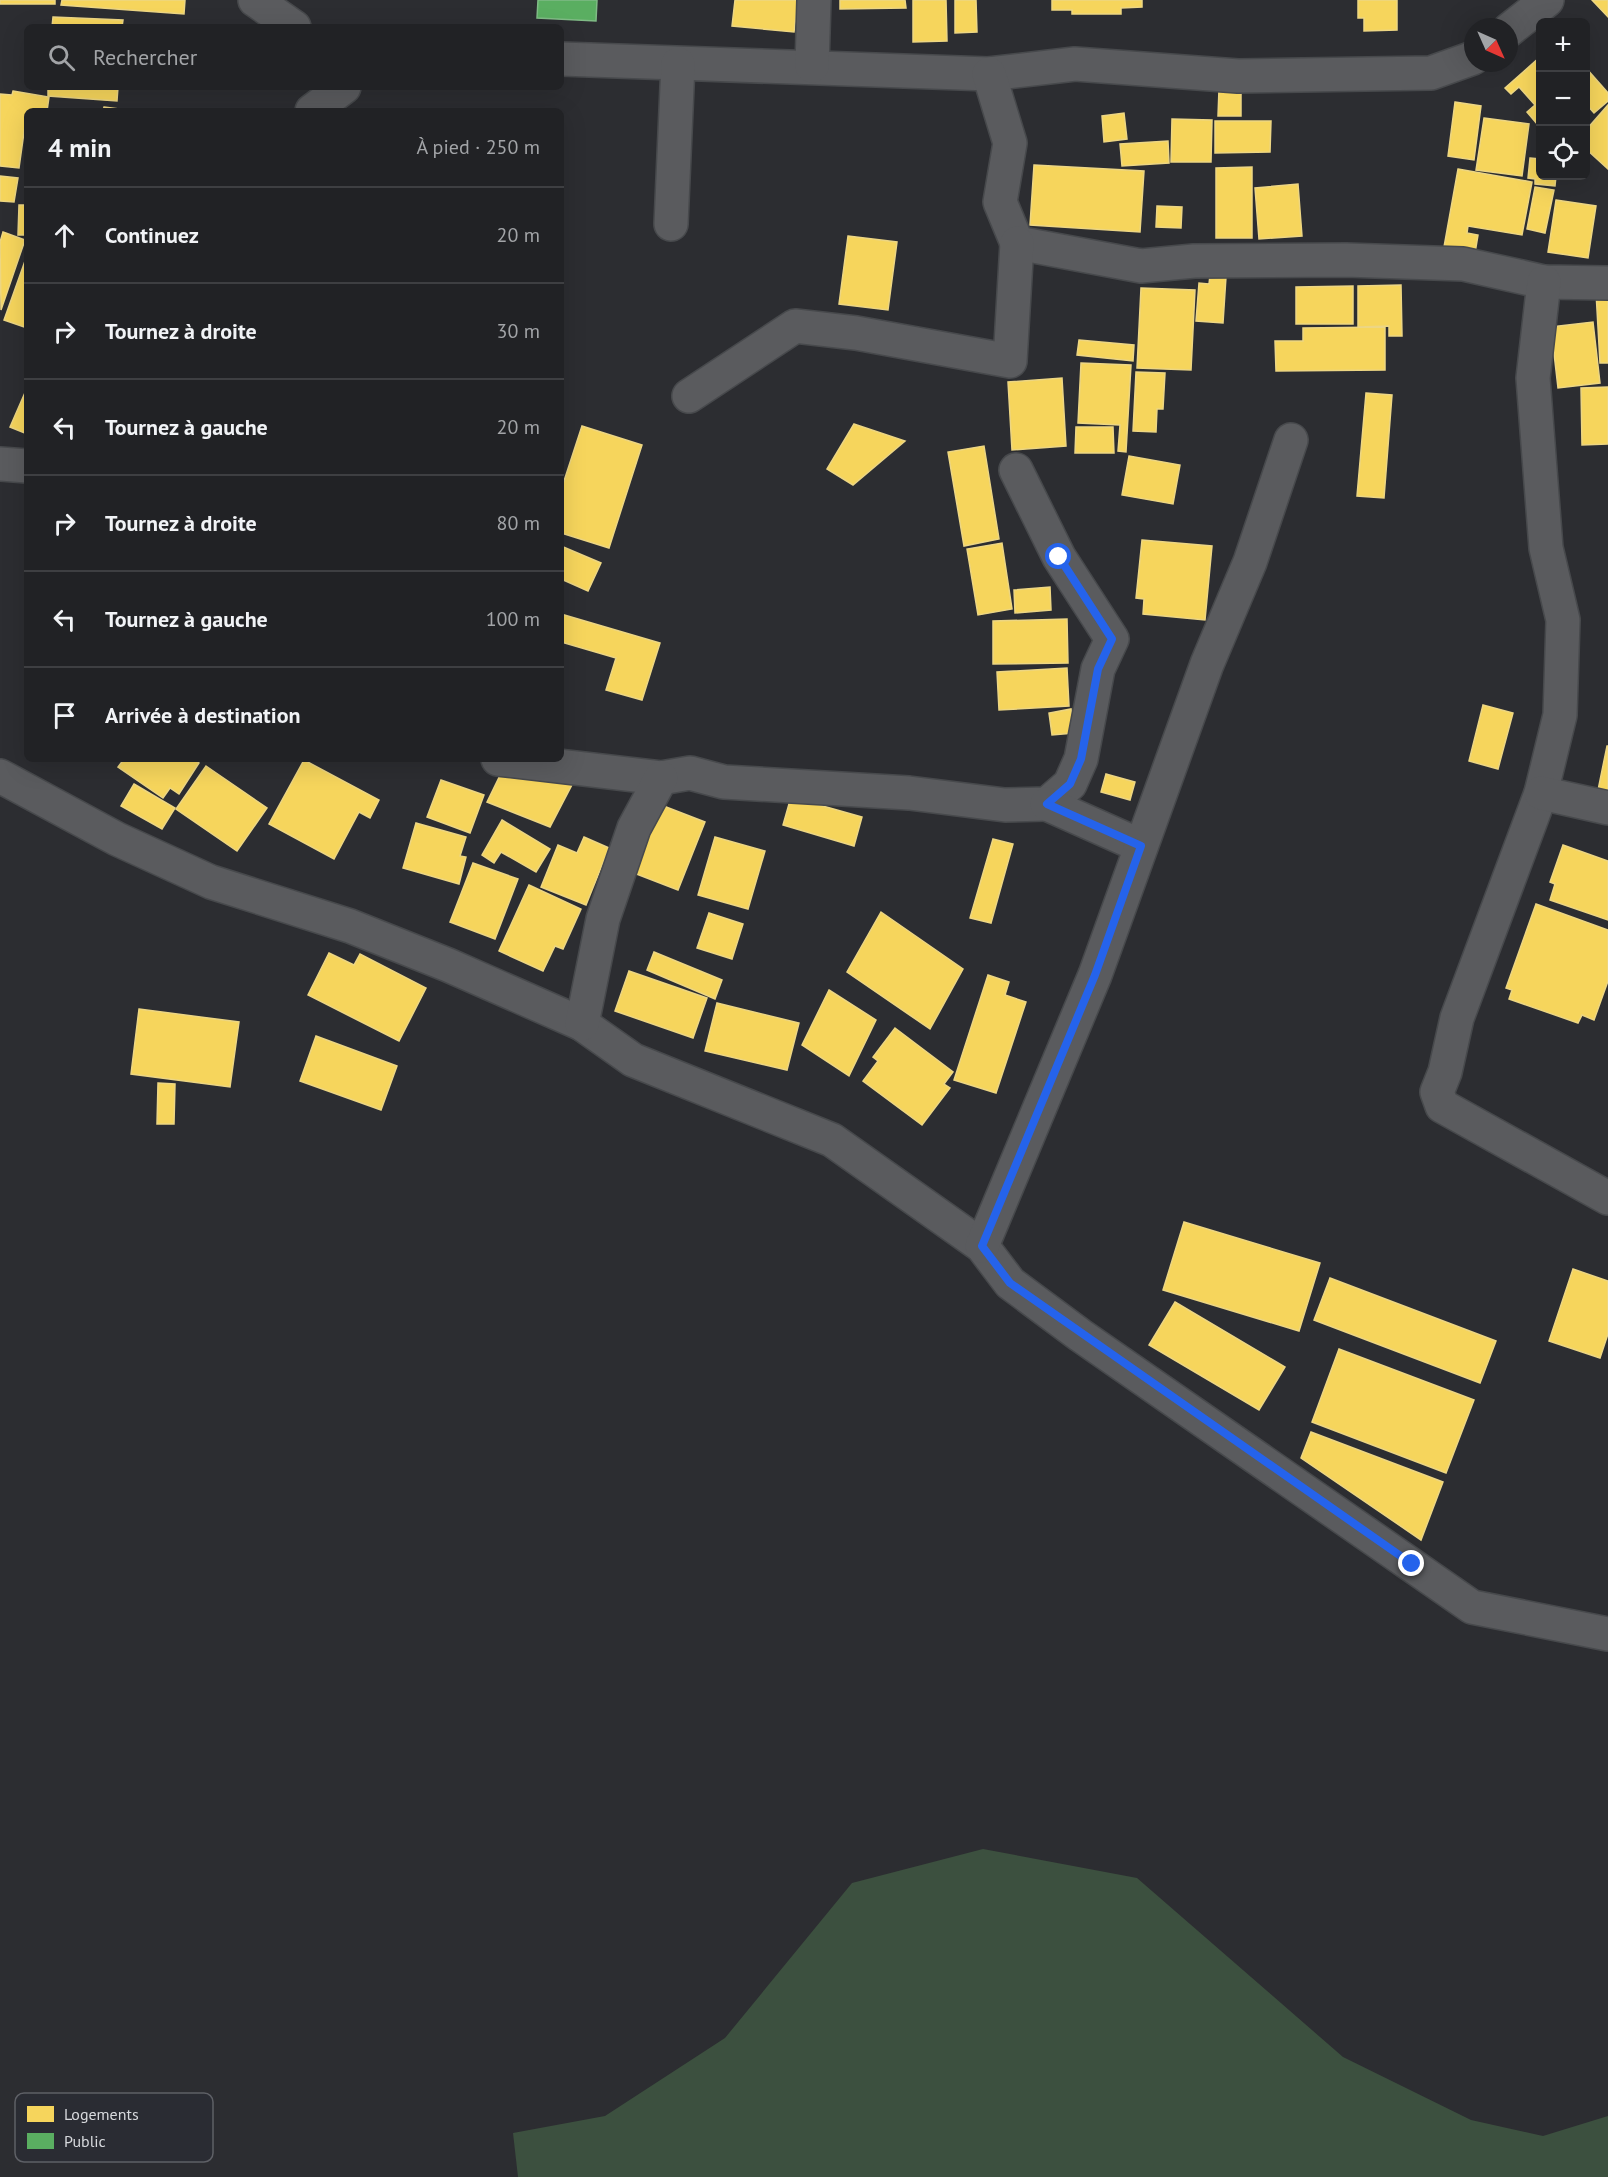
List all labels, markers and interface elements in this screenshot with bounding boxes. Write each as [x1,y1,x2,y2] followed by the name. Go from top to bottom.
[1464,18,1518,72] north arrow
[1536,18,1590,180] map controls
[1536,18,1590,72] button: +
[24,24,564,90] search box
[45,41,78,74] icon: search
[93,43,197,71] text: Rechercher
[1536,72,1590,126] button: −
[1536,126,1590,180] button: locate
[48,131,111,164] text: 4 min
[416,134,540,160] text: À pied · 250 m
[48,219,81,252] icon: ahead
[105,221,199,249] text: Continuez
[497,222,540,248] text: 20 m
[48,315,81,348] icon: right
[105,317,257,345] text: Tournez à droite
[497,318,540,344] text: 30 m
[48,411,81,444] icon: left
[105,413,268,441] text: Tournez à gauche
[497,414,540,440] text: 20 m
[48,507,81,540] icon: right
[105,509,257,537] text: Tournez à droite
[497,510,540,536] text: 80 m
[1045,543,1071,569] route start
[48,603,81,636] icon: left
[105,605,268,633] text: Tournez à gauche
[486,606,540,632] text: 100 m
[48,699,81,732] icon: arrive
[105,701,301,729] text: Arrivée à destination
[1398,1550,1424,1576] route end
[15,2093,213,2162] legend
[64,2104,139,2124] text: Logements
[64,2131,106,2151] text: Public

